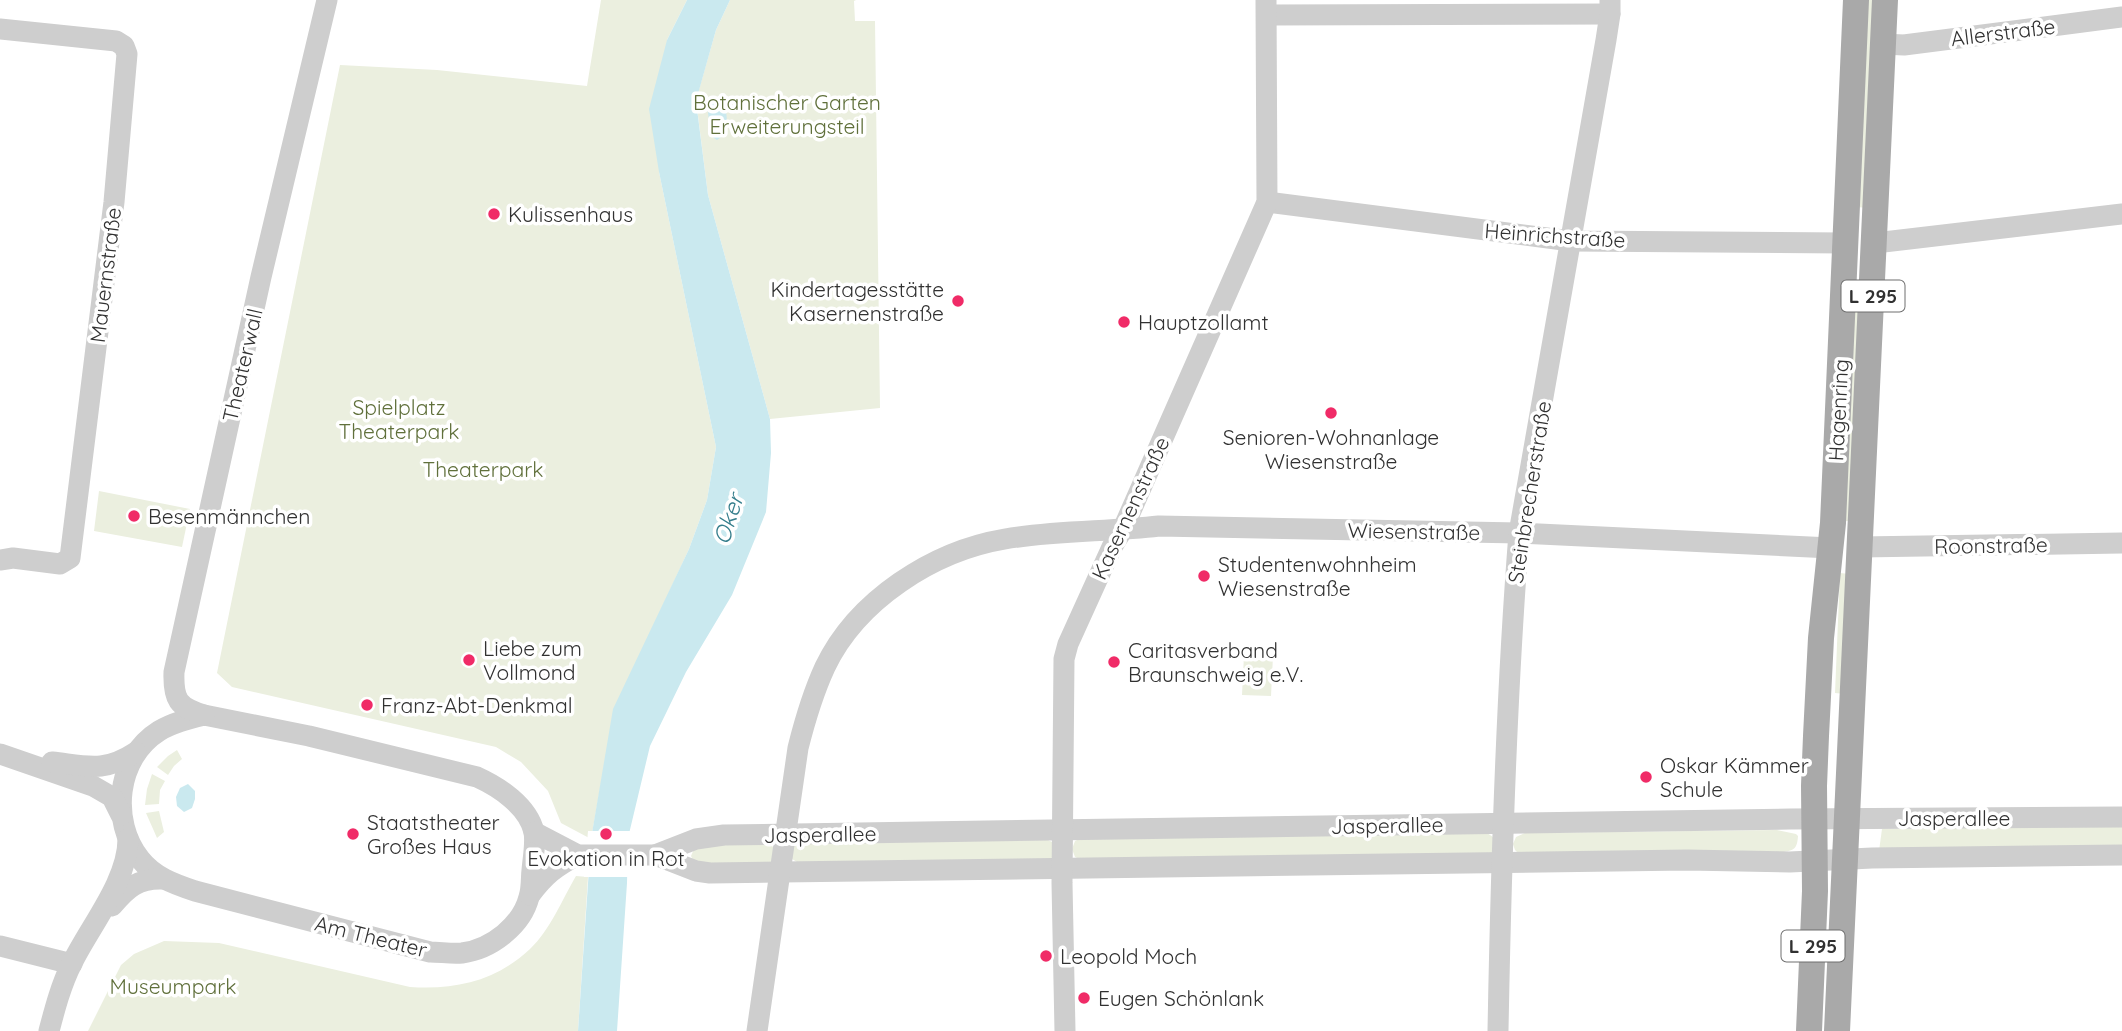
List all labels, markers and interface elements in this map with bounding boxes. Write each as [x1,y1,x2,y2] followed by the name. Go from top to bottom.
[1949,13,2057,51] street label: Allerstraße
[693,89,881,139] park label: Botanischer Garten Erweiterungsteil
[508,201,633,227] place label: Kulissenhaus
[84,206,126,344] street label: Mauernstraße
[486,206,502,222] marker: Kulissenhaus
[1484,217,1626,253] street label: Heinrichstraße
[771,276,944,326] place label: Kindertagesstätte Kasernenstraße
[1842,280,1904,312] road number: L 295
[950,293,966,309] marker: Kindertagesstätte Kasernenstraße
[216,306,268,424] street label: Theaterwall
[1138,309,1269,335] place label: Hauptzollamt
[1116,314,1132,330] marker: Hauptzollamt
[1822,358,1854,462] street label: Hagenring
[338,394,460,444] park label: Spielplatz Theaterpark
[1502,399,1556,585] street label: Steinbrecherstraße
[1323,405,1339,421] marker: Senioren-Wohnanlage Wiesenstraße
[1223,424,1439,474] place label: Senioren-Wohnanlage Wiesenstraße
[1085,432,1175,584] street label: Kasernenstraße
[422,456,544,482] park label: Theaterpark
[706,487,751,548] water label: Oker
[148,503,310,529] place label: Besenmännchen
[126,508,142,524] marker: Besenmännchen
[1347,517,1481,545] street label: Wiesenstraße
[1934,531,2048,559] street label: Roonstraße
[1218,551,1417,601] place label: Studentenwohnheim Wiesenstraße
[1196,568,1212,584] marker: Studentenwohnheim Wiesenstraße
[483,635,582,685] place label: Liebe zum Vollmond
[1128,637,1303,687] place label: Caritasverband Braunschweig e.V.
[461,652,477,668] marker: Liebe zum Vollmond
[1106,654,1122,670] marker: Caritasverband Braunschweig e.V.
[381,692,572,718] place label: Franz-Abt-Denkmal
[359,697,375,713] marker: Franz-Abt-Denkmal
[1660,752,1809,802] place label: Oskar Kämmer Schule
[1638,769,1654,785] marker: Oskar Kämmer Schule
[1898,805,2010,831] street label: Jasperallee
[367,809,500,859] place label: Staatstheater Großes Haus
[1330,811,1444,839] street label: Jasperallee
[763,820,877,848] street label: Jasperallee
[345,826,361,842] marker: Staatstheater Großes Haus
[598,826,614,842] marker: Evokation in Rot
[527,845,685,871] place label: Evokation in Rot
[312,910,430,962] street label: Am Theater
[1782,930,1844,962] road number: L 295
[1060,943,1197,969] place label: Leopold Moch
[1038,948,1054,964] marker: Leopold Moch
[110,973,236,999] park label: Museumpark
[1098,985,1264,1011] place label: Eugen Schönlank
[1076,990,1092,1006] marker: Eugen Schönlank

